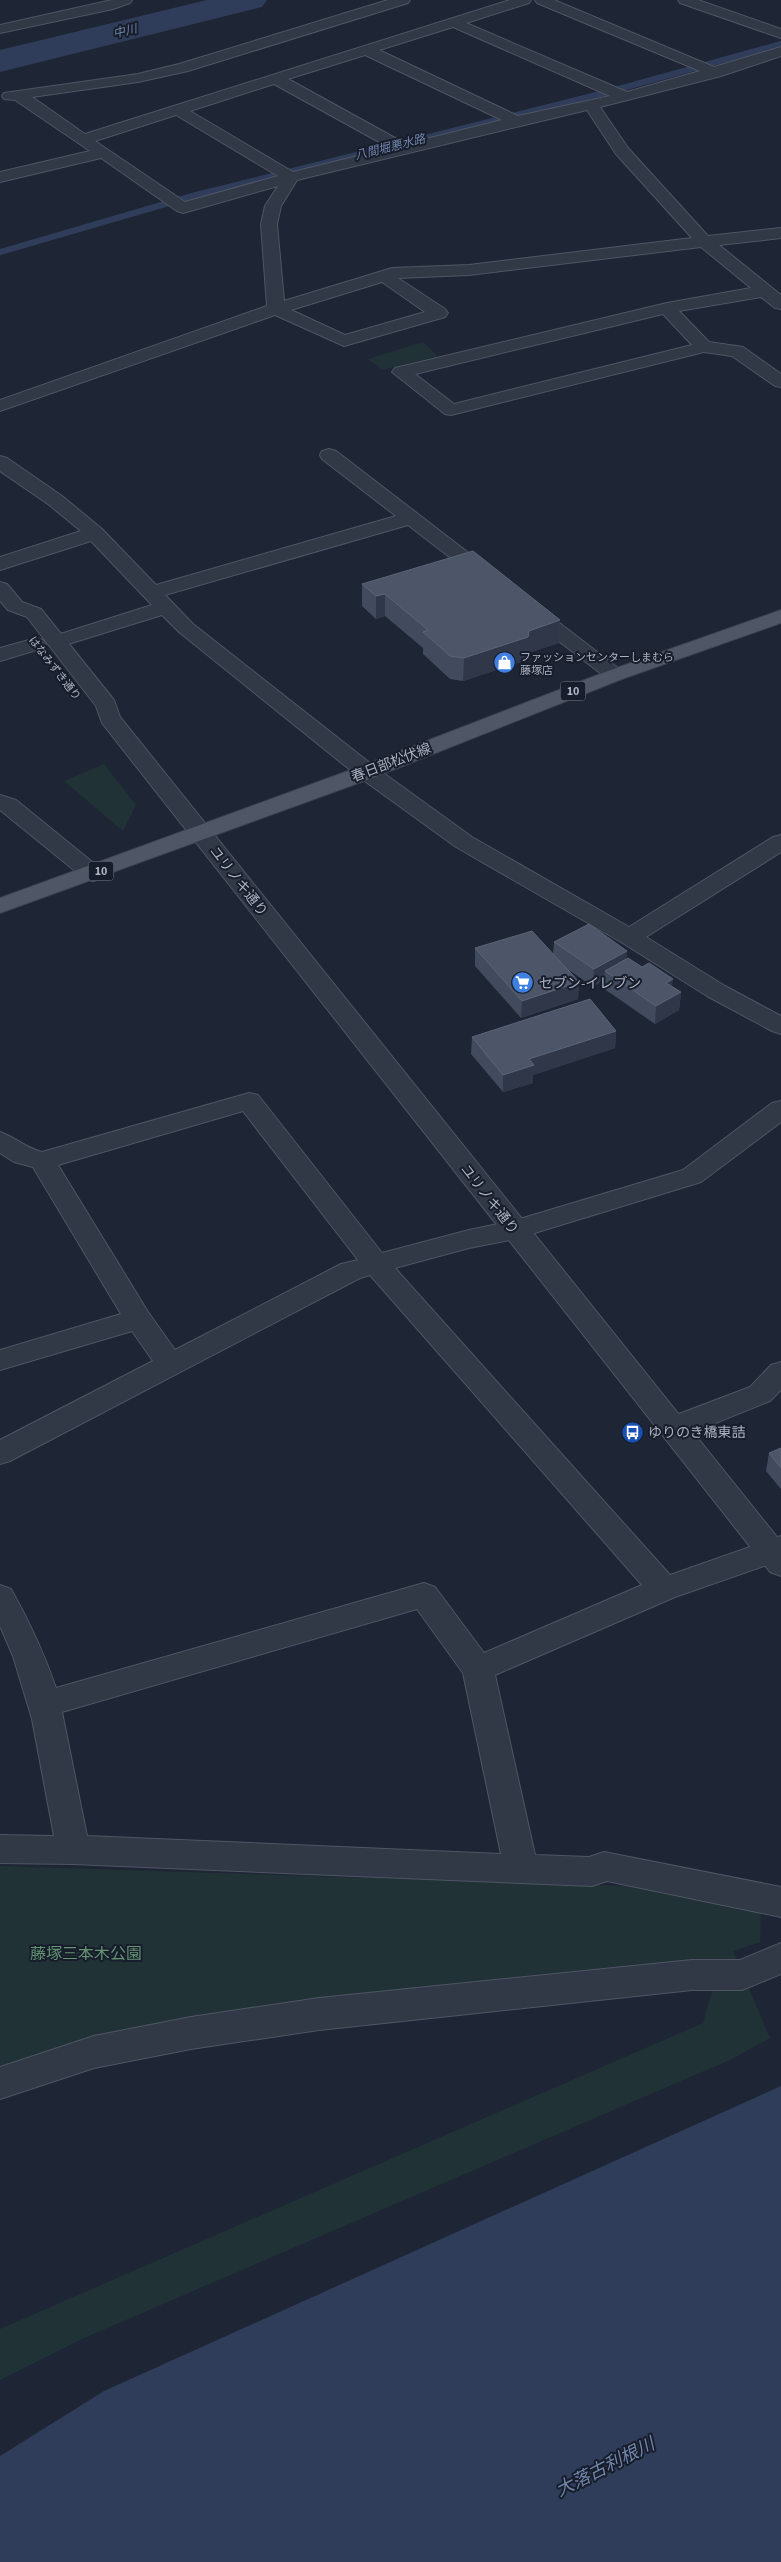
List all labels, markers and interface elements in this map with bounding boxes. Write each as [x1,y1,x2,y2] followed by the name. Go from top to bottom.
[111,20,141,43] water label: 中川
[353,130,428,164] water label: 八間堀悪水路
[25,633,84,703] street label: はなみずき通り
[520,650,674,678] place label: ファッションセンターしまむら 藤塚店
[492,651,516,675] shop icon: ファッションセンターしまむら 藤塚店
[560,681,586,700] road number: 10
[349,739,434,787] street label: 春日部松伏線
[204,842,272,921] street label: ユリノキ通り
[88,861,114,880] road number: 10
[511,971,535,995] supermarket icon: セブン-イレブン
[539,974,641,994] place label: セブン-イレブン
[455,1160,523,1239] street label: ユリノキ通り
[620,1420,644,1444] bus stop icon: ゆりのき橋東詰
[648,1423,746,1443] place label: ゆりのき橋東詰
[30,1943,142,1965] park label: 藤塚三本木公園
[551,2431,661,2503] water label: 大落古利根川

